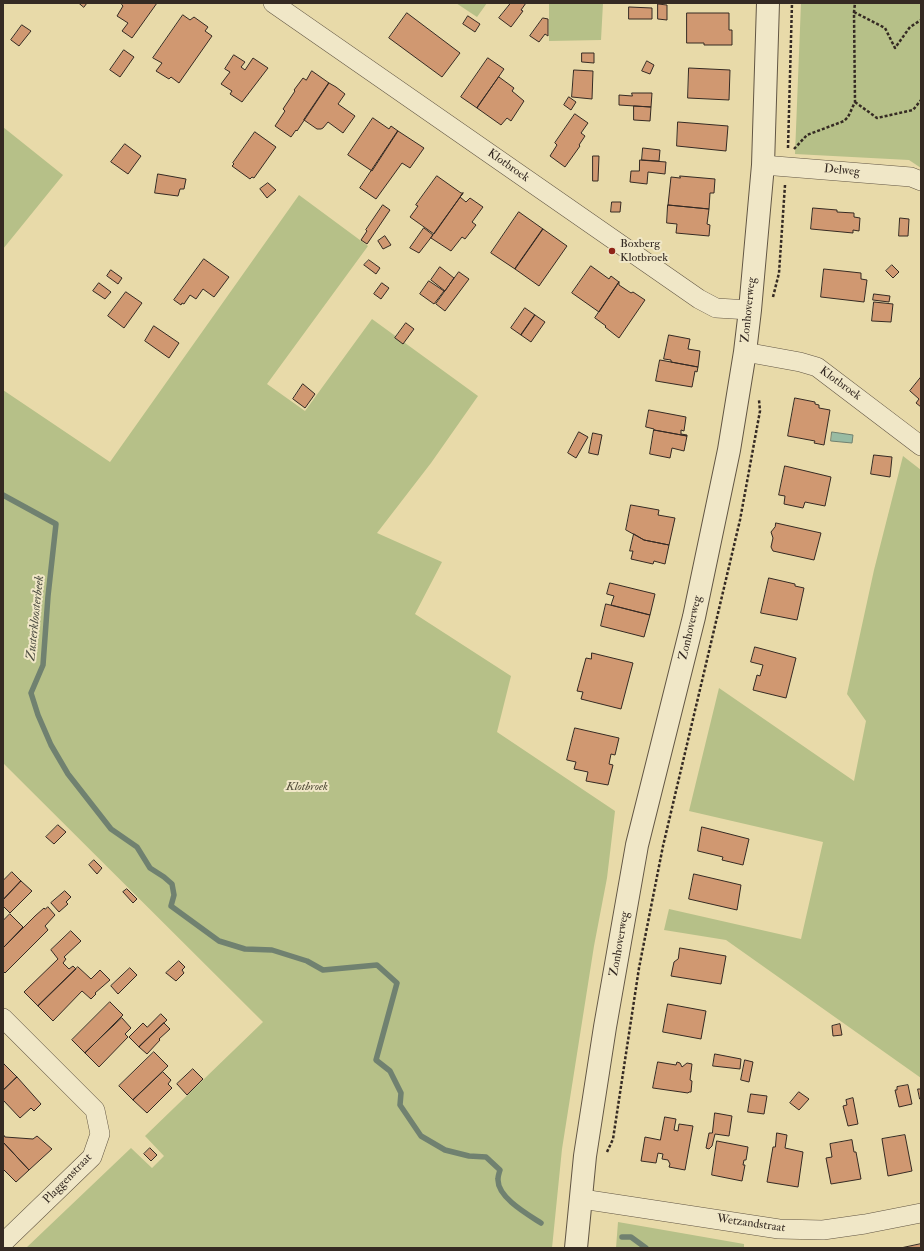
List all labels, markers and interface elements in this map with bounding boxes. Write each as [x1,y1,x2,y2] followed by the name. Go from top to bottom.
[484,146,532,186] street label: Klotbroek
[823,162,861,180] street label: Delweg
[620,237,668,265] place label: Boxberg Klotbroek
[607,246,617,256] marker: Boxberg Klotbroek
[738,277,760,343] street label: Zonhoverweg
[816,364,864,404] street label: Klotbroek
[24,575,48,661] water label: Zusterkloosterbeek
[677,594,705,662] street label: Zonhoverweg
[286,780,328,794] park label: Klotbroek
[607,910,633,978] street label: Zonhoverweg
[40,1151,96,1207] street label: Plaggenstraat
[716,1212,786,1236] street label: Wetzandstraat

